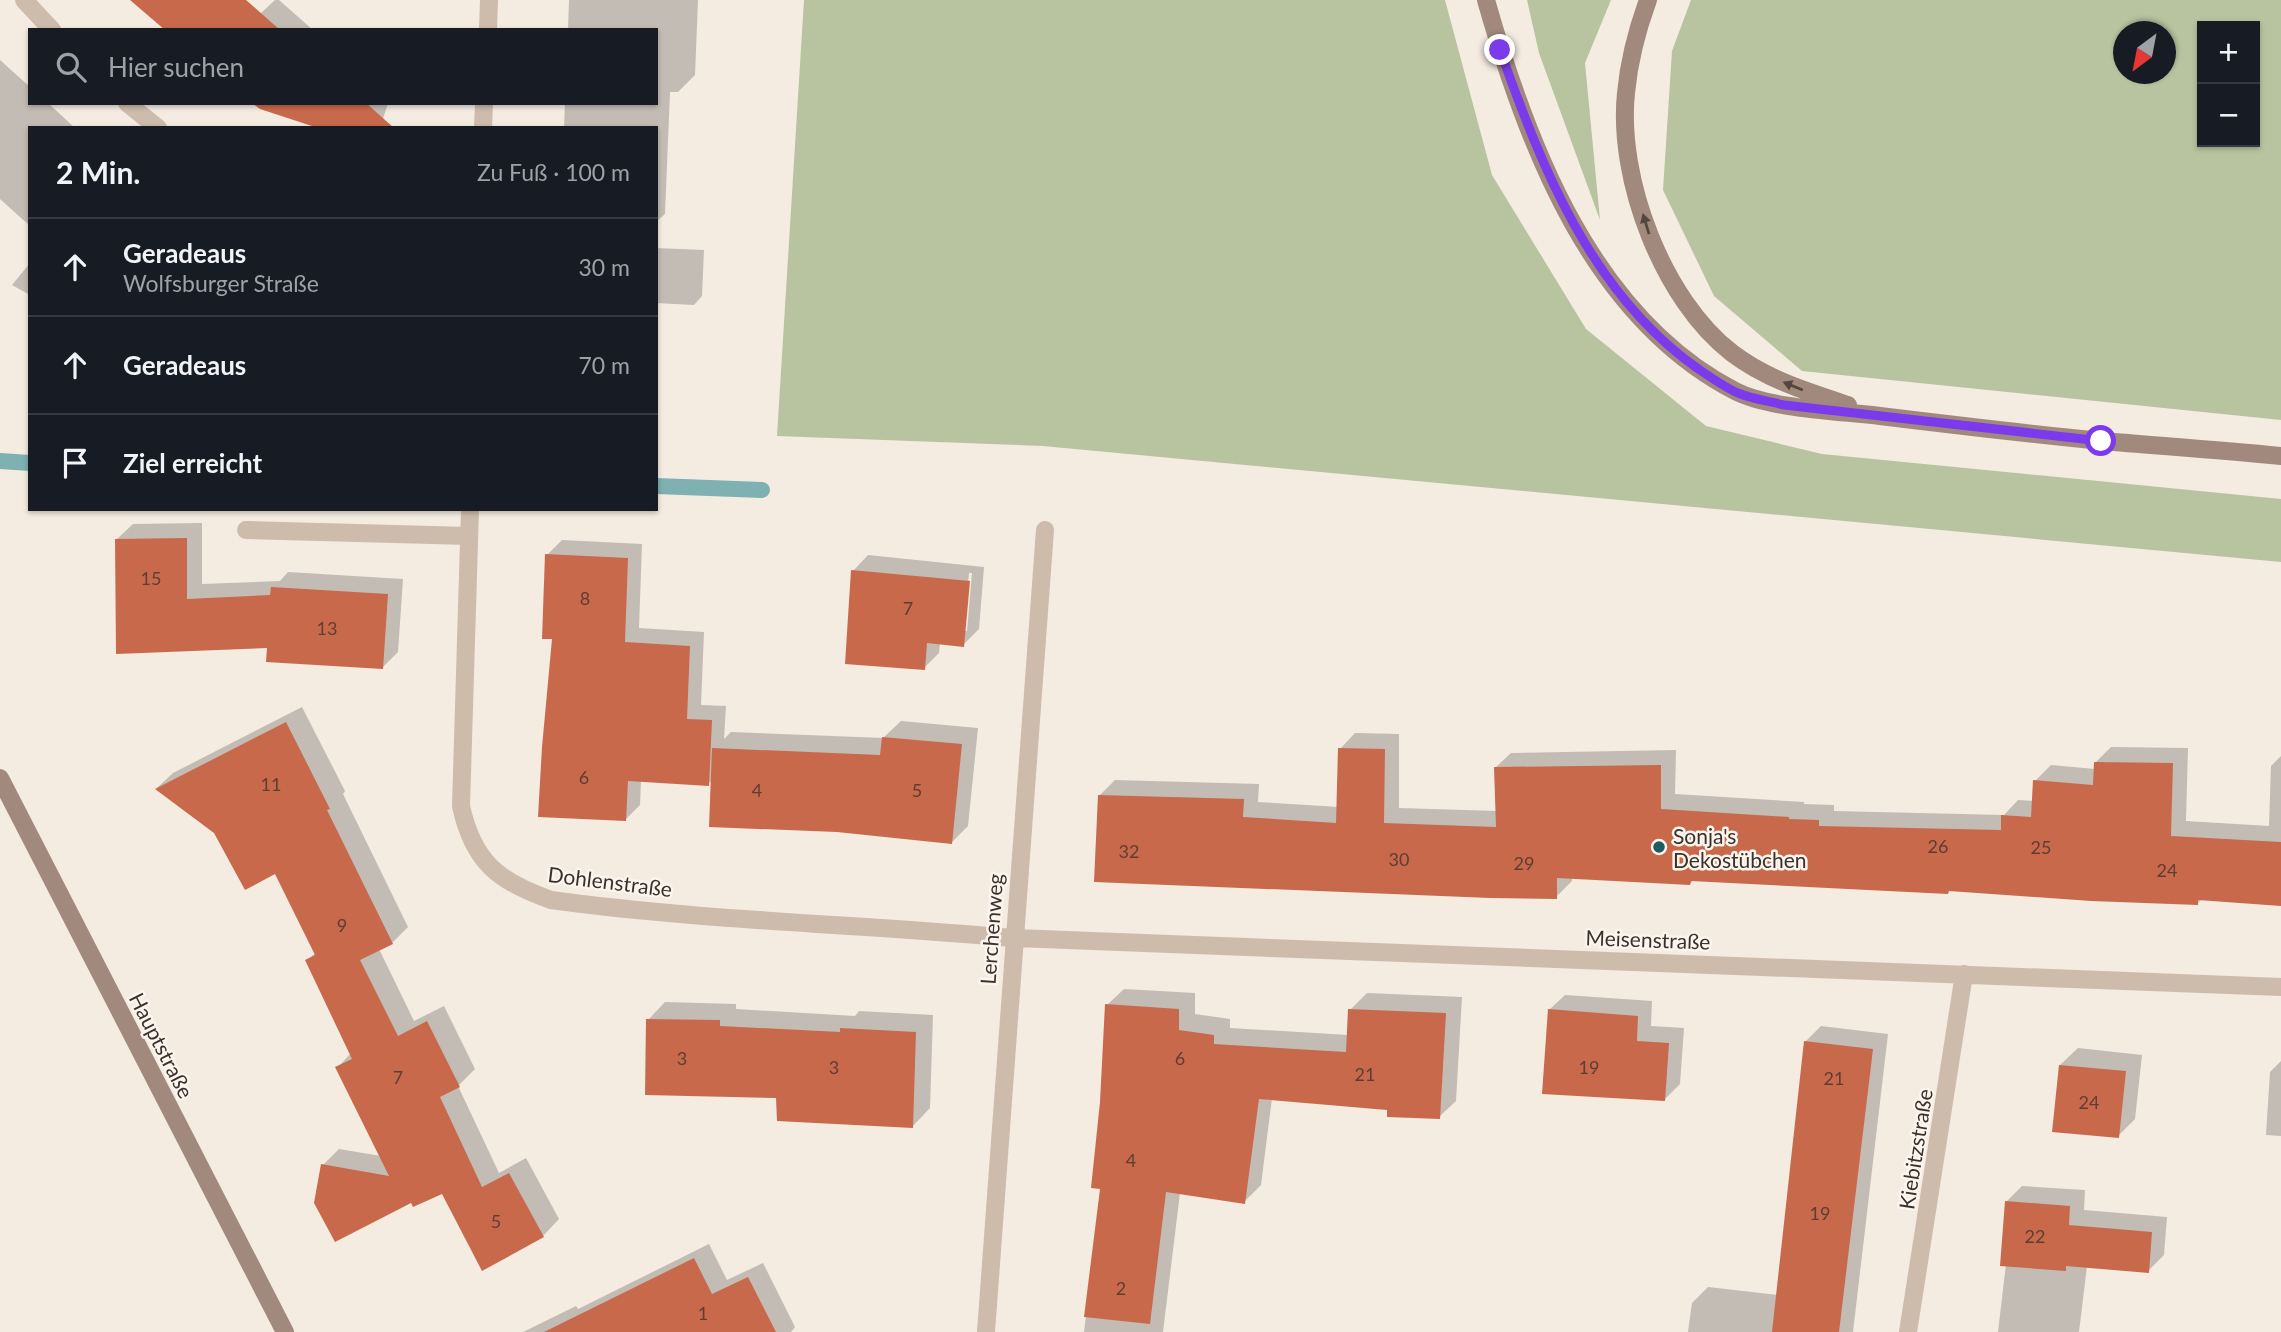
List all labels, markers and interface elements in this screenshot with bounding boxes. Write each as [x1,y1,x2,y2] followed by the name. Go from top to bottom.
[2113,21,2176,84] north arrow
[2197,21,2260,147] map controls
[2197,21,2260,84] button: +
[28,28,658,105] search box
[1484,34,1515,65] route end
[52,48,90,86] icon: search
[108,51,244,83] text: Hier suchen
[2197,84,2260,147] button: −
[56,154,141,190] text: 2 Min.
[477,158,630,186] text: Zu Fuß · 100 m
[1641,213,1651,234] one-way arrow
[123,237,246,269] text: Geradeaus
[56,248,94,286] icon: ahead
[579,253,630,281] text: 30 m
[123,269,319,297] text: Wolfsburger Straße
[56,346,94,384] icon: ahead
[123,349,246,381] text: Geradeaus
[579,351,630,379] text: 70 m
[1783,380,1804,391] one-way arrow
[2085,425,2116,456] route start
[56,444,94,482] icon: arrive
[123,447,262,479] text: Ziel erreicht
[141,567,161,589] house number: 15
[580,587,590,609] house number: 8
[903,597,913,619] house number: 7
[317,617,337,639] house number: 13
[579,766,589,788] house number: 6
[261,773,281,795] house number: 11
[752,779,762,801] house number: 4
[912,779,922,801] house number: 5
[1673,823,1807,872] place label: Sonja's Dekostübchen
[1928,835,1948,857] house number: 26
[2031,836,2051,858] house number: 25
[1651,839,1667,855] marker: Sonja's Dekostübchen
[1119,840,1139,862] house number: 32
[1389,848,1409,870] house number: 30
[1514,852,1534,874] house number: 29
[2157,859,2177,881] house number: 24
[546,861,674,901] street label: Dohlenstraße
[975,873,1007,985] street label: Lerchenweg
[337,914,347,936] house number: 9
[1585,924,1711,954] street label: Meisenstraße
[125,988,199,1102] street label: Hauptstraße
[677,1047,687,1069] house number: 3
[1175,1047,1185,1069] house number: 6
[829,1056,839,1078] house number: 3
[1579,1056,1599,1078] house number: 19
[1355,1063,1375,1085] house number: 21
[393,1066,403,1088] house number: 7
[1824,1067,1844,1089] house number: 21
[1893,1087,1937,1211] street label: Kiebitzstraße
[2079,1091,2099,1113] house number: 24
[1126,1149,1136,1171] house number: 4
[1810,1202,1830,1224] house number: 19
[491,1210,501,1232] house number: 5
[2025,1225,2045,1247] house number: 22
[1116,1277,1126,1299] house number: 2
[698,1302,708,1324] house number: 1

